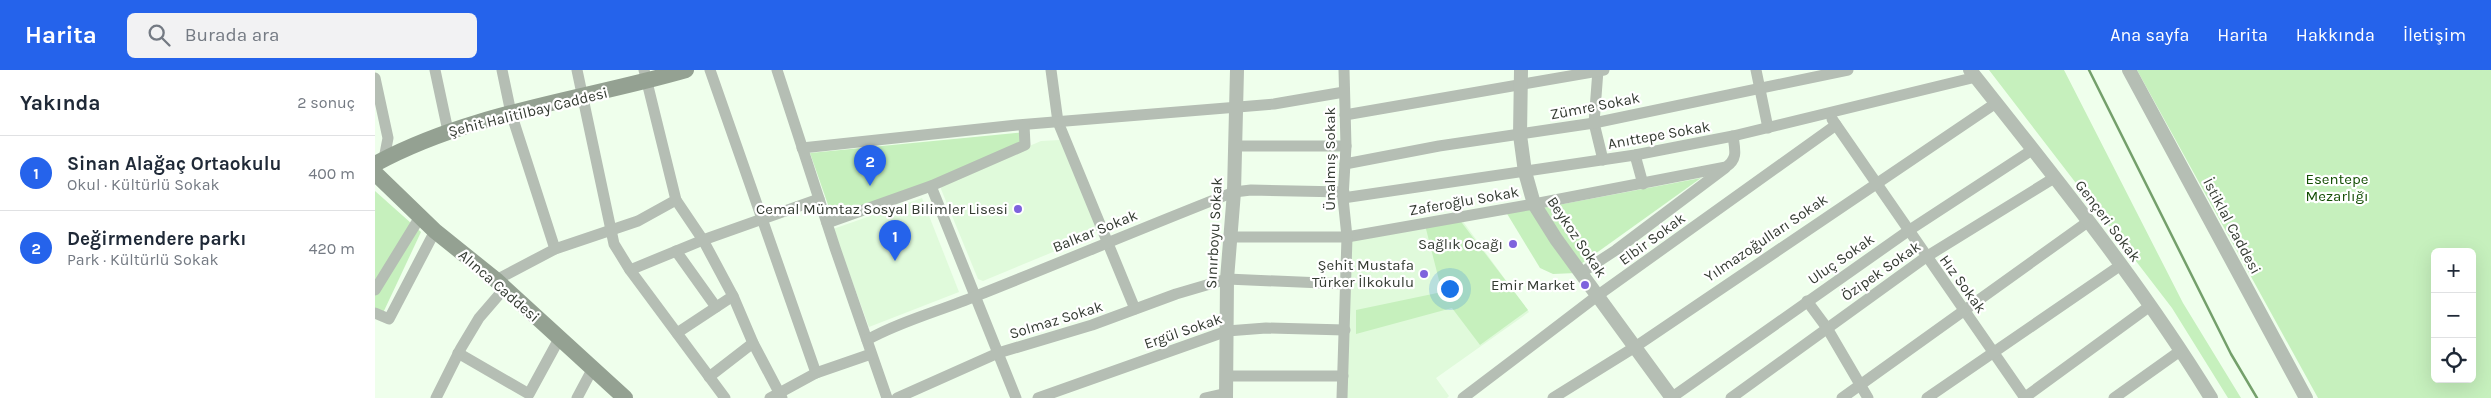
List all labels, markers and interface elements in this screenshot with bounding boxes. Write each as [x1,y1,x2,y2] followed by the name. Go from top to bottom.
[127,13,477,58] search box
[25,21,97,49] text: Harita
[145,21,173,49] icon: search
[185,24,279,46] text: Burada ara
[2110,24,2189,46] text: Ana sayfa
[2217,24,2268,46] text: Harita
[2296,24,2375,46] text: Hakkında
[2403,24,2466,46] text: İletişim
[446,83,610,141] street label: Şehit Halitilbay Caddesi
[1549,88,1641,124] street label: Zümre Sokak
[20,91,101,115] text: Yakında
[297,93,355,112] text: 2 sonuç
[1321,107,1339,211] street label: Ünalmış Sokak
[1606,117,1712,153] street label: Anıttepe Sokak
[854,145,886,186] pin: 2
[67,153,281,175] text: Sinan Alağaç Ortaokulu
[33,164,39,183] text: 1
[308,164,355,183] text: 400 m
[2306,170,2368,205] park label: Esentepe Mezarlığı
[67,175,220,194] text: Okul · Kültürlü Sokak
[2199,175,2265,277] street label: İstiklal Caddesi
[1202,177,1226,289] street label: Sınırboyu Sokak
[2071,177,2145,265] street label: Gençeri Sokak
[1408,182,1520,220] street label: Zaferoğlu Sokak
[1701,190,1831,286] street label: Yılmazoğulları Sokak
[1543,193,1611,281] street label: Beykoz Sokak
[756,200,1008,218] place label: Cemal Mümtaz Sosyal Bilimler Lisesi
[1012,203,1024,215] marker: Cemal Mümtaz Sosyal Bilimler Lisesi
[1050,206,1140,256] street label: Balkar Sokak
[1615,209,1689,269] street label: Elbir Sokak
[879,220,911,261] pin: 1
[67,228,247,250] text: Değirmendere parkı
[1804,230,1878,288] street label: Uluç Sokak
[1418,235,1503,253] place label: Sağlık Ocağı
[1838,237,1924,305] street label: Özipek Sokak
[1507,238,1519,250] marker: Sağlık Ocağı
[31,239,41,258] text: 2
[309,239,355,258] text: 420 m
[455,246,543,326] street label: Alınca Caddesi
[2431,248,2476,383] map controls
[2431,248,2476,293] button: +
[67,250,219,269] text: Park · Kültürlü Sokak
[1936,251,1990,317] street label: Hız Sokak
[1312,256,1414,291] place label: Şehit Mustafa Türker İlkokulu
[1418,268,1430,280] marker: Şehit Mustafa Türker İlkokulu
[1437,276,1463,302] your location
[1491,276,1575,294] place label: Emir Market
[1579,279,1591,291] marker: Emir Market
[2431,293,2476,338] button: −
[1007,297,1105,343] street label: Solmaz Sokak
[1142,309,1224,353] street label: Ergül Sokak
[2431,338,2476,383] button: locate

